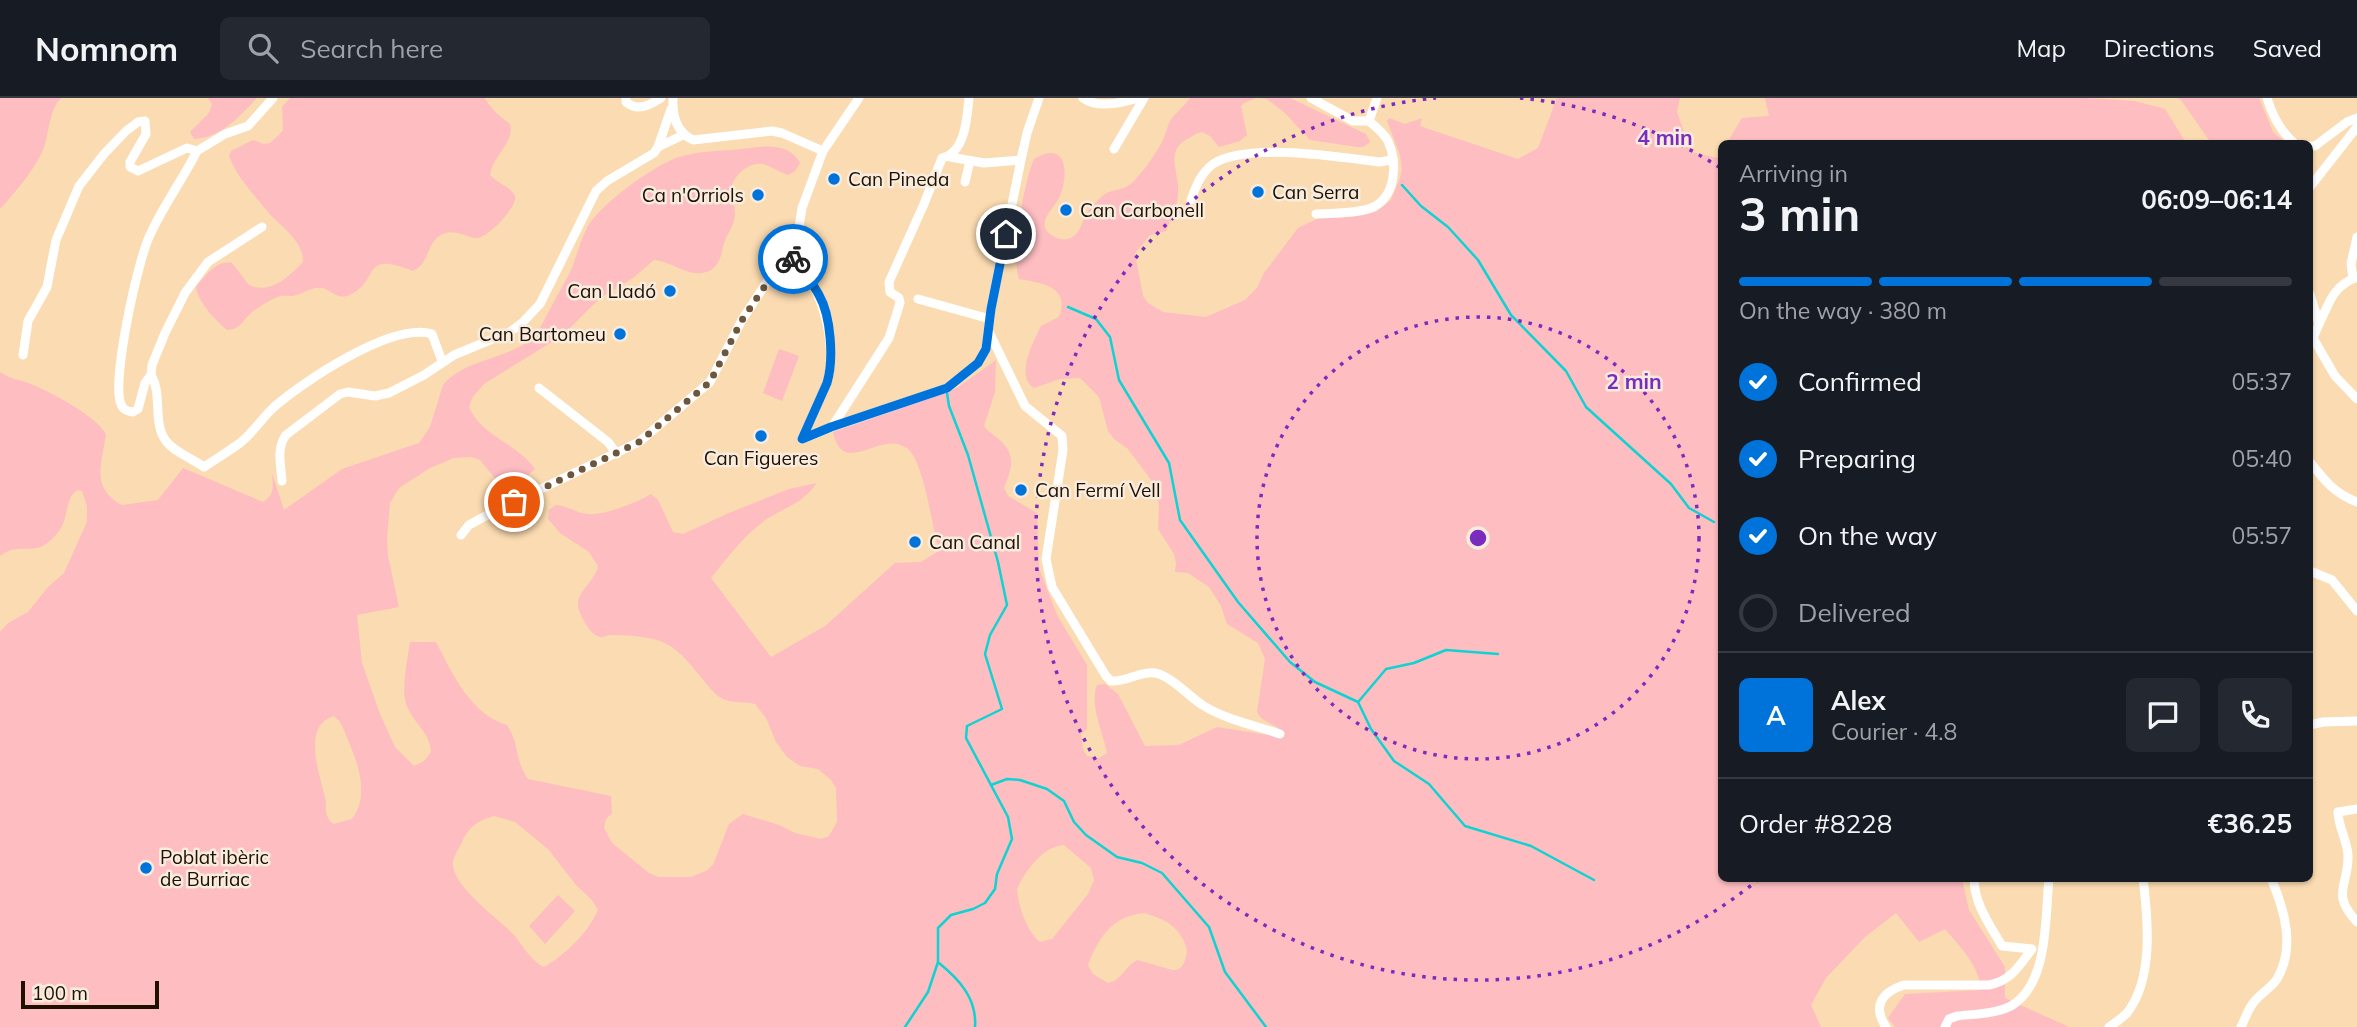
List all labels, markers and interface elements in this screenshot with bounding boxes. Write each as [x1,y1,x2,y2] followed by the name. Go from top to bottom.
[220,17,710,80] search box
[35,28,178,69] text: Nomnom
[244,29,282,67] icon: search
[300,32,443,65] text: Search here
[2016,33,2066,63] text: Map
[2104,33,2215,63] text: Directions
[2253,33,2322,63] text: Saved
[1637,124,1693,150] text: 4 min
[1739,159,1848,188] text: Arriving in
[848,167,949,191] place label: Can Pineda
[826,171,842,187] marker: Can Pineda
[1272,180,1359,204] place label: Can Serra
[642,183,744,207] place label: Ca n'Orriols
[2141,183,2292,216] text: 06:09–06:14
[1250,184,1266,200] marker: Can Serra
[1739,185,1860,243] text: 3 min
[750,187,766,203] marker: Ca n'Orriols
[1080,198,1204,222] place label: Can Carbonell
[1058,202,1074,218] marker: Can Carbonell
[976,204,1036,264] pin
[987,215,1025,253] icon: home
[758,224,828,294] courier
[774,240,812,278] icon: bike
[567,279,656,303] place label: Can Lladó
[662,283,678,299] marker: Can Lladó
[1739,296,1947,325] text: On the way · 380 m
[479,322,606,346] place label: Can Bartomeu
[612,326,628,342] marker: Can Bartomeu
[1739,363,1777,401] icon: check
[1798,365,1922,398] text: Confirmed
[2232,367,2292,396] text: 05:37
[1606,368,1662,394] text: 2 min
[753,428,769,444] marker: Can Figueres
[1739,440,1777,478] icon: check
[1798,442,1916,475] text: Preparing
[2232,444,2292,473] text: 05:40
[704,446,818,470] place label: Can Figueres
[484,472,544,532] pin
[1035,478,1160,502] place label: Can Fermí Vell
[1013,482,1029,498] marker: Can Fermí Vell
[495,483,533,521] icon: bag
[1739,517,1777,555] icon: check
[1798,519,1937,552] text: On the way
[2232,521,2292,550] text: 05:57
[1466,526,1490,550] centre of rings
[929,530,1020,554] place label: Can Canal
[907,534,923,550] marker: Can Canal
[1798,596,1911,629] text: Delivered
[2126,678,2200,752] button: chat
[2218,678,2292,752] button: phone
[1831,684,1886,717] text: Alex
[1766,699,1786,732] text: A
[1831,717,1957,746] text: Courier · 4.8
[1739,807,1892,840] text: Order #8228
[2208,807,2292,840] text: €36.25
[160,845,269,891] place label: Poblat ibèric de Burriac
[138,860,154,876] marker: Poblat ibèric de Burriac
[21,978,159,1010] scale bar
[32,981,88,1005] text: 100 m

